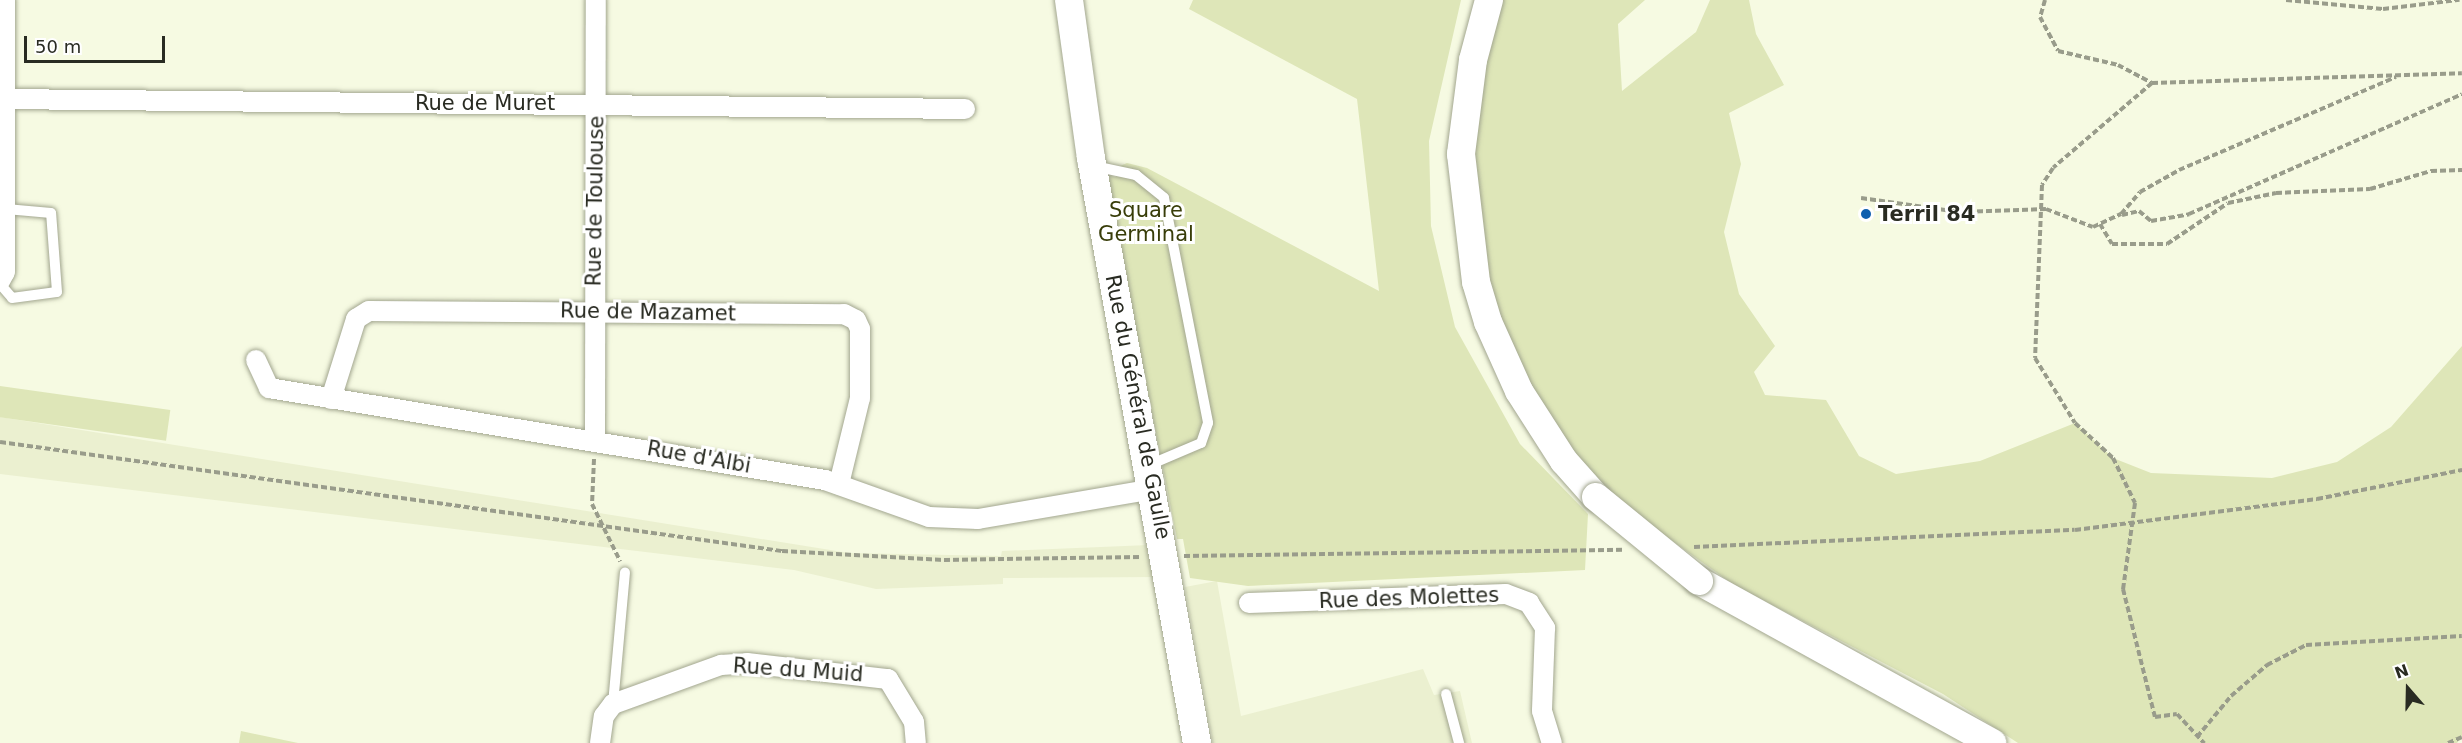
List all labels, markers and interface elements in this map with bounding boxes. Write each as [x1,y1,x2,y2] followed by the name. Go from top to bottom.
[27,24,168,62] scale bar
[35,36,81,57] text: 50 m
[415,90,555,116] street label: Rue de Muret
[581,115,609,287] street label: Rue de Toulouse
[1098,197,1194,247] park label: Square Germinal
[1878,201,1975,227] place label: Terril 84
[1859,207,1873,221] marker: Terril 84
[1100,272,1176,542] street label: Rue du Général de Gaulle
[560,298,736,326] street label: Rue de Mazamet
[645,435,753,479] street label: Rue d'Albi
[1318,582,1500,614] street label: Rue des Molettes
[732,653,864,687] street label: Rue du Muid
[2378,659,2438,719] north arrow
[2392,660,2411,683] text: N

